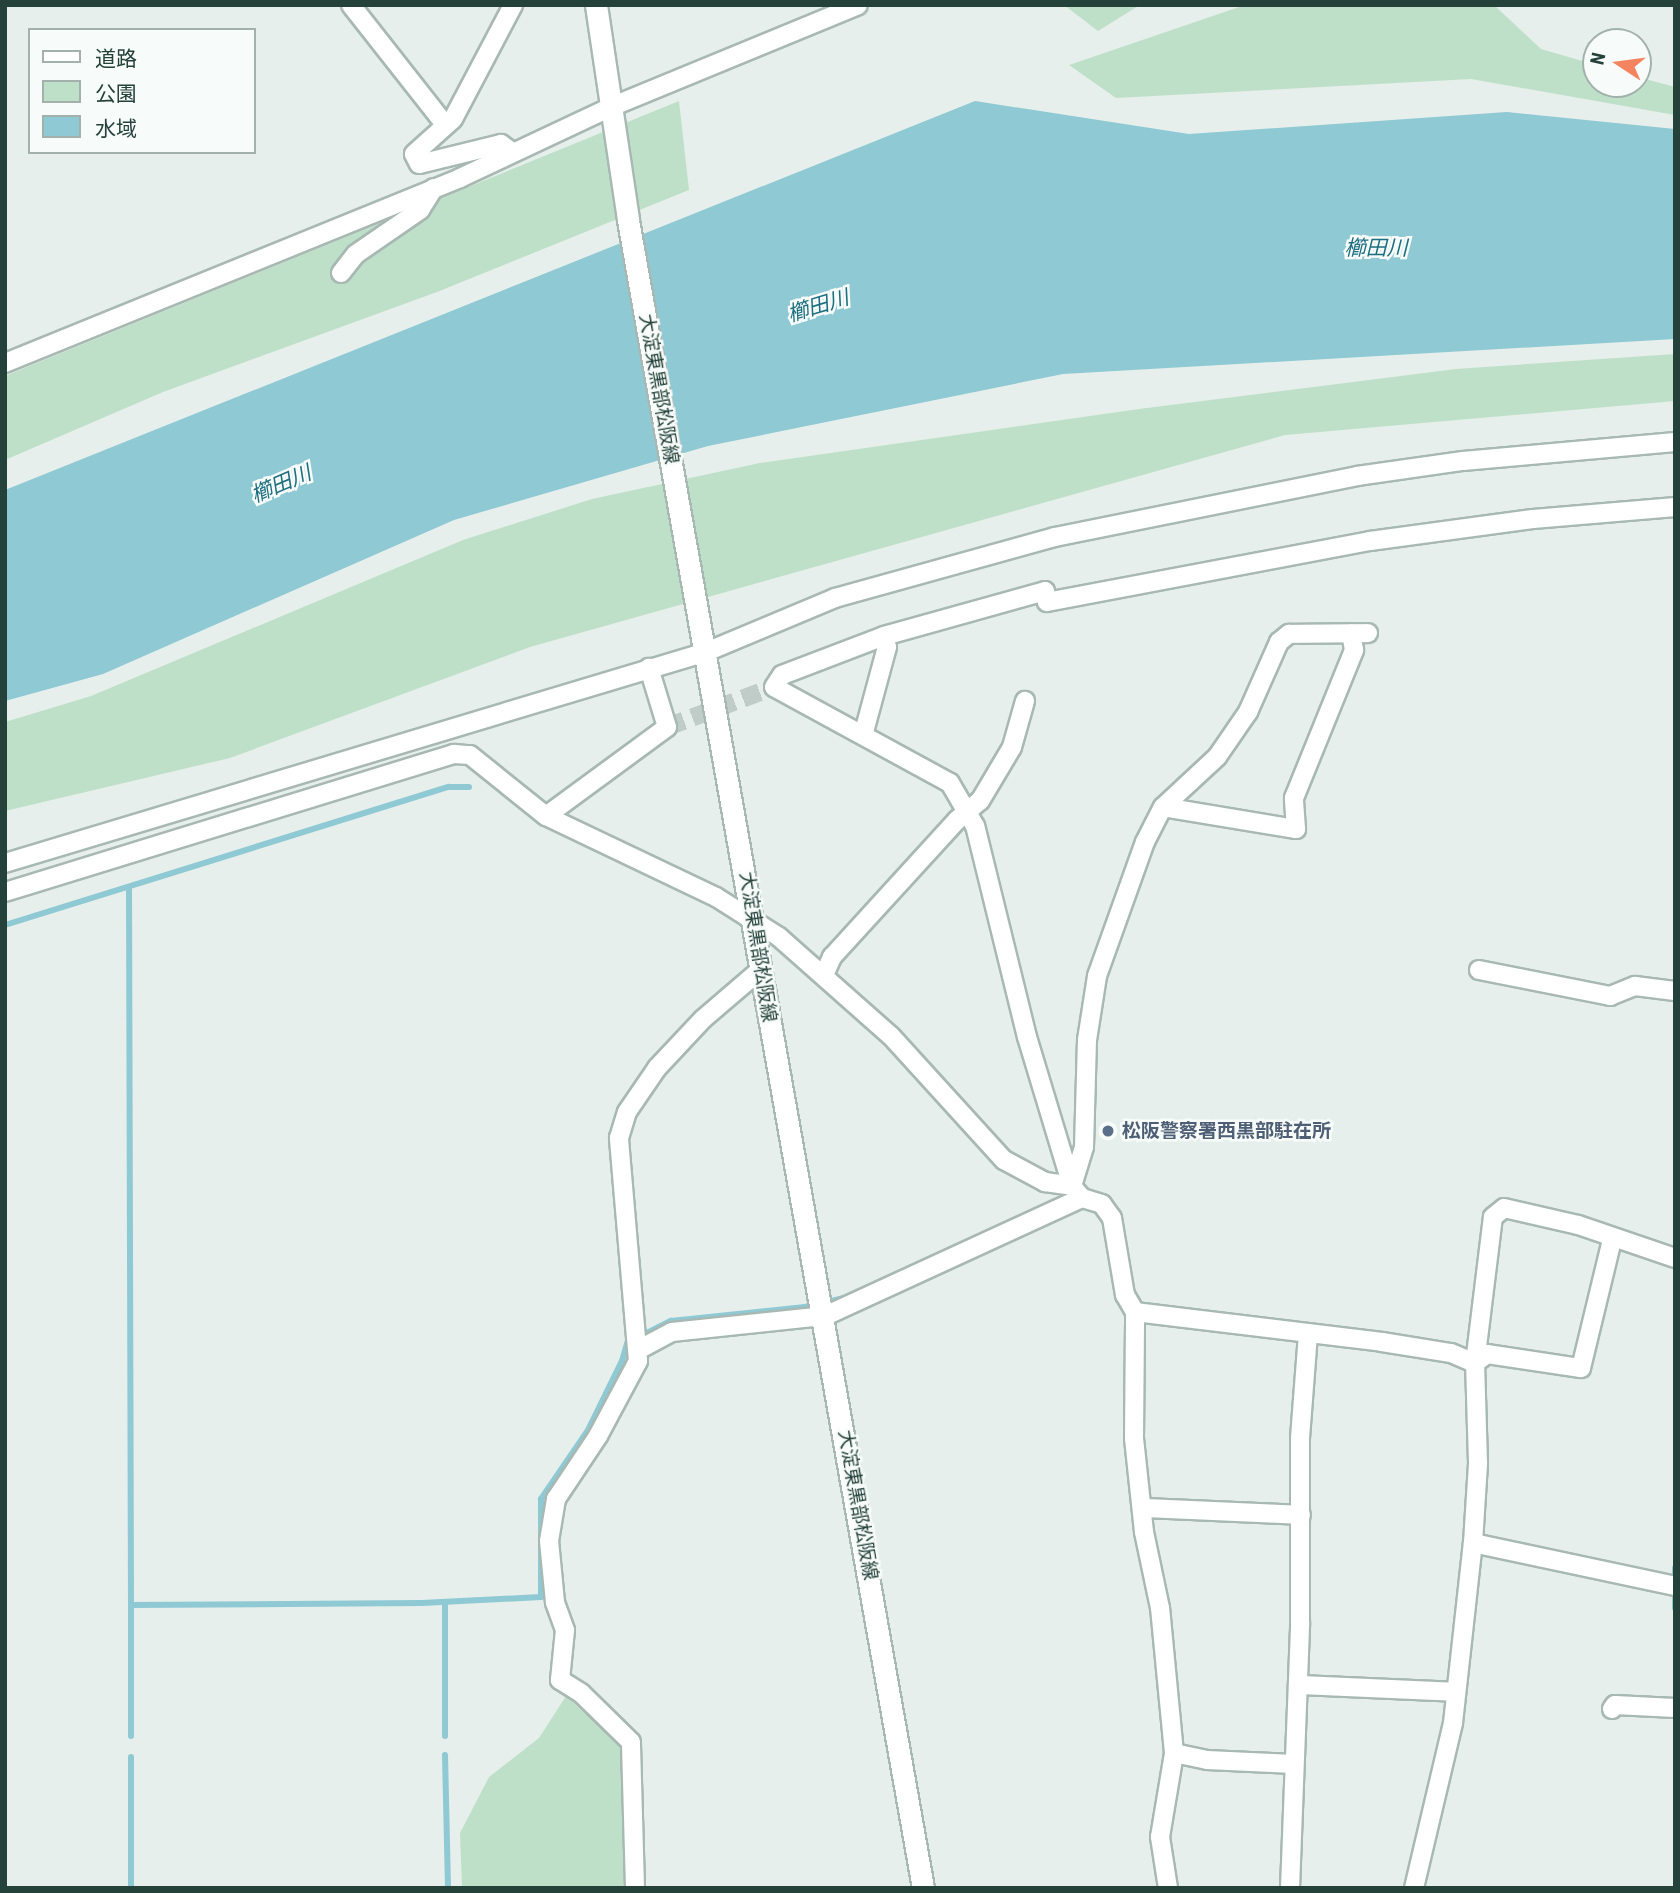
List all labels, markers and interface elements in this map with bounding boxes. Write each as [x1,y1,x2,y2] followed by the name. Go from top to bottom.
[28,28,256,154] legend
[1582,28,1652,98] north arrow
[95,47,137,71] text: 道路
[1585,50,1611,67] text: N
[95,82,137,106] text: 公園
[95,117,137,141] text: 水域
[1345,235,1407,261] water label: 櫛田川
[784,285,852,327] water label: 櫛田川
[635,312,683,466] street label: 大淀東黒部松阪線
[247,460,315,508] water label: 櫛田川
[735,870,781,1024] street label: 大淀東黒部松阪線
[1122,1120,1331,1142] place label: 松阪警察署西黒部駐在所
[1100,1123,1116,1139] marker: 松阪警察署西黒部駐在所
[834,1428,882,1582] street label: 大淀東黒部松阪線

